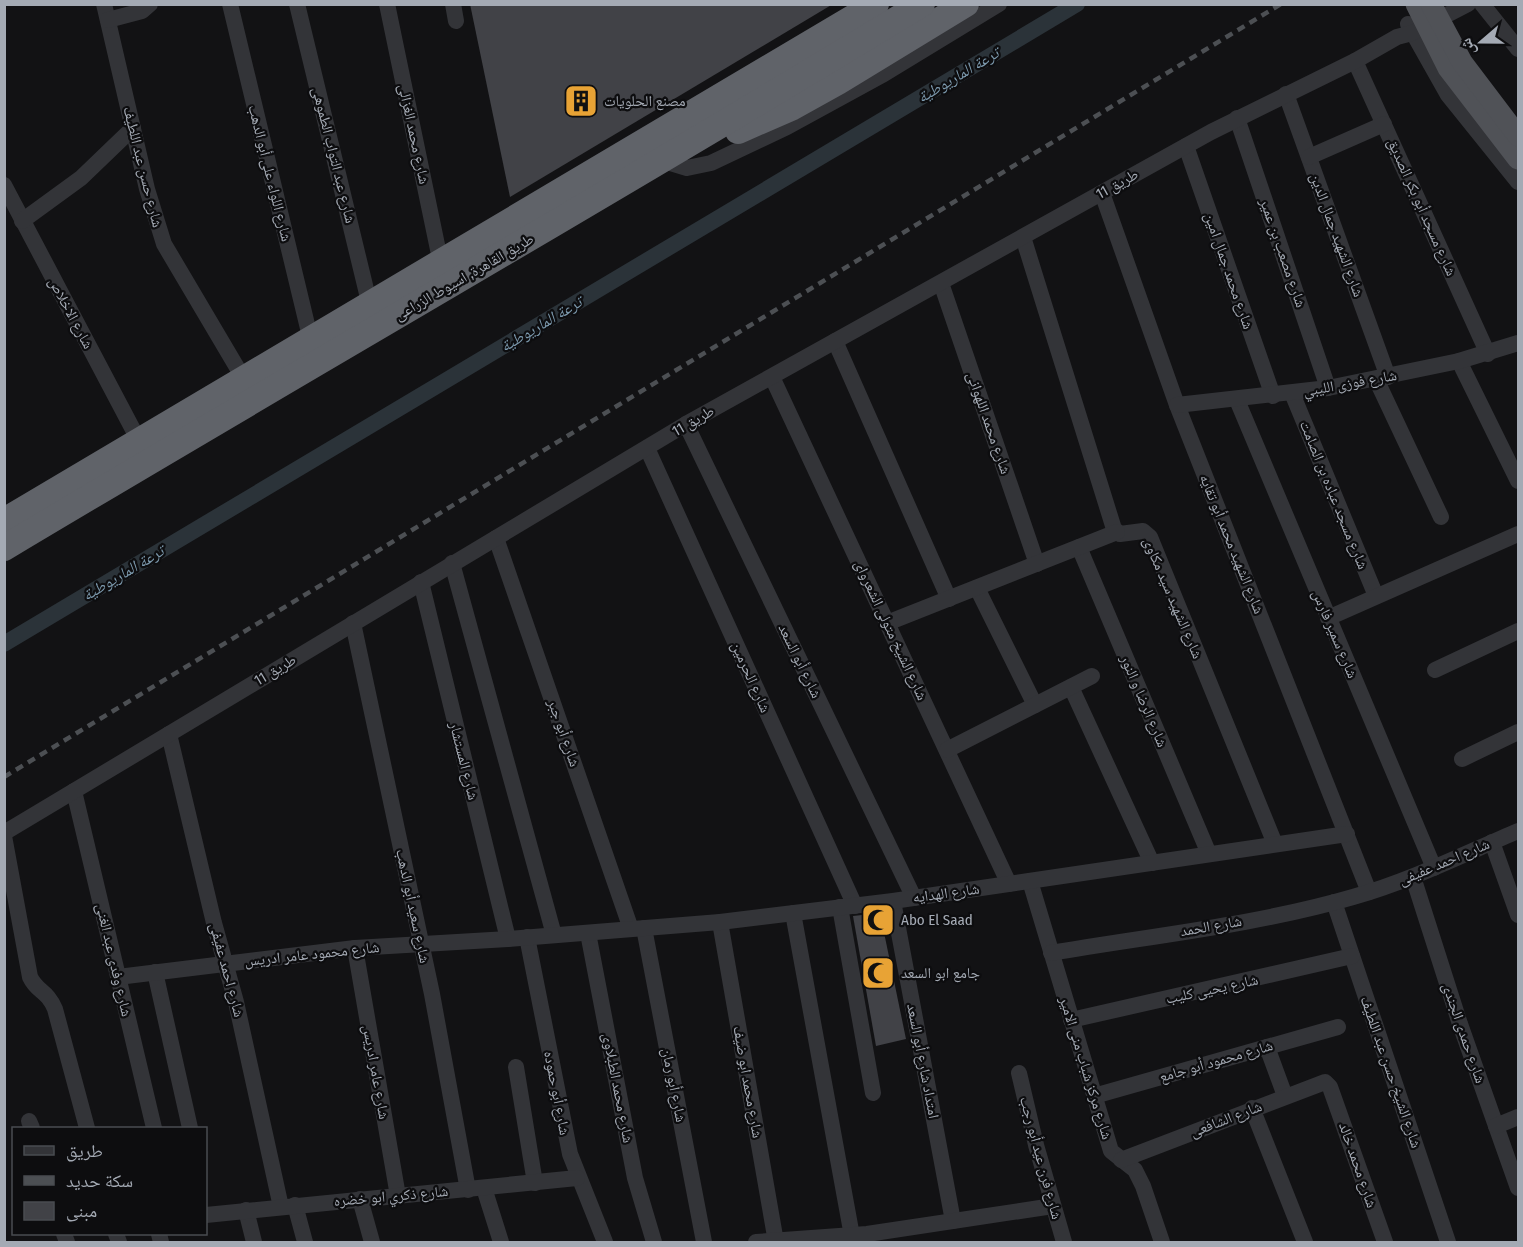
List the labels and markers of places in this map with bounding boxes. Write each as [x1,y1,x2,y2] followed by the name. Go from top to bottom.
[563,83,599,119] building icon: مصنع الحلويات
[604,92,686,111] place label: مصنع الحلويات
[860,902,896,938] mosque icon: Abo El Saad
[901,911,973,929] place label: Abo El Saad
[860,955,896,991] mosque icon: جامع ابو السعد
[901,964,981,983] place label: جامع ابو السعد

